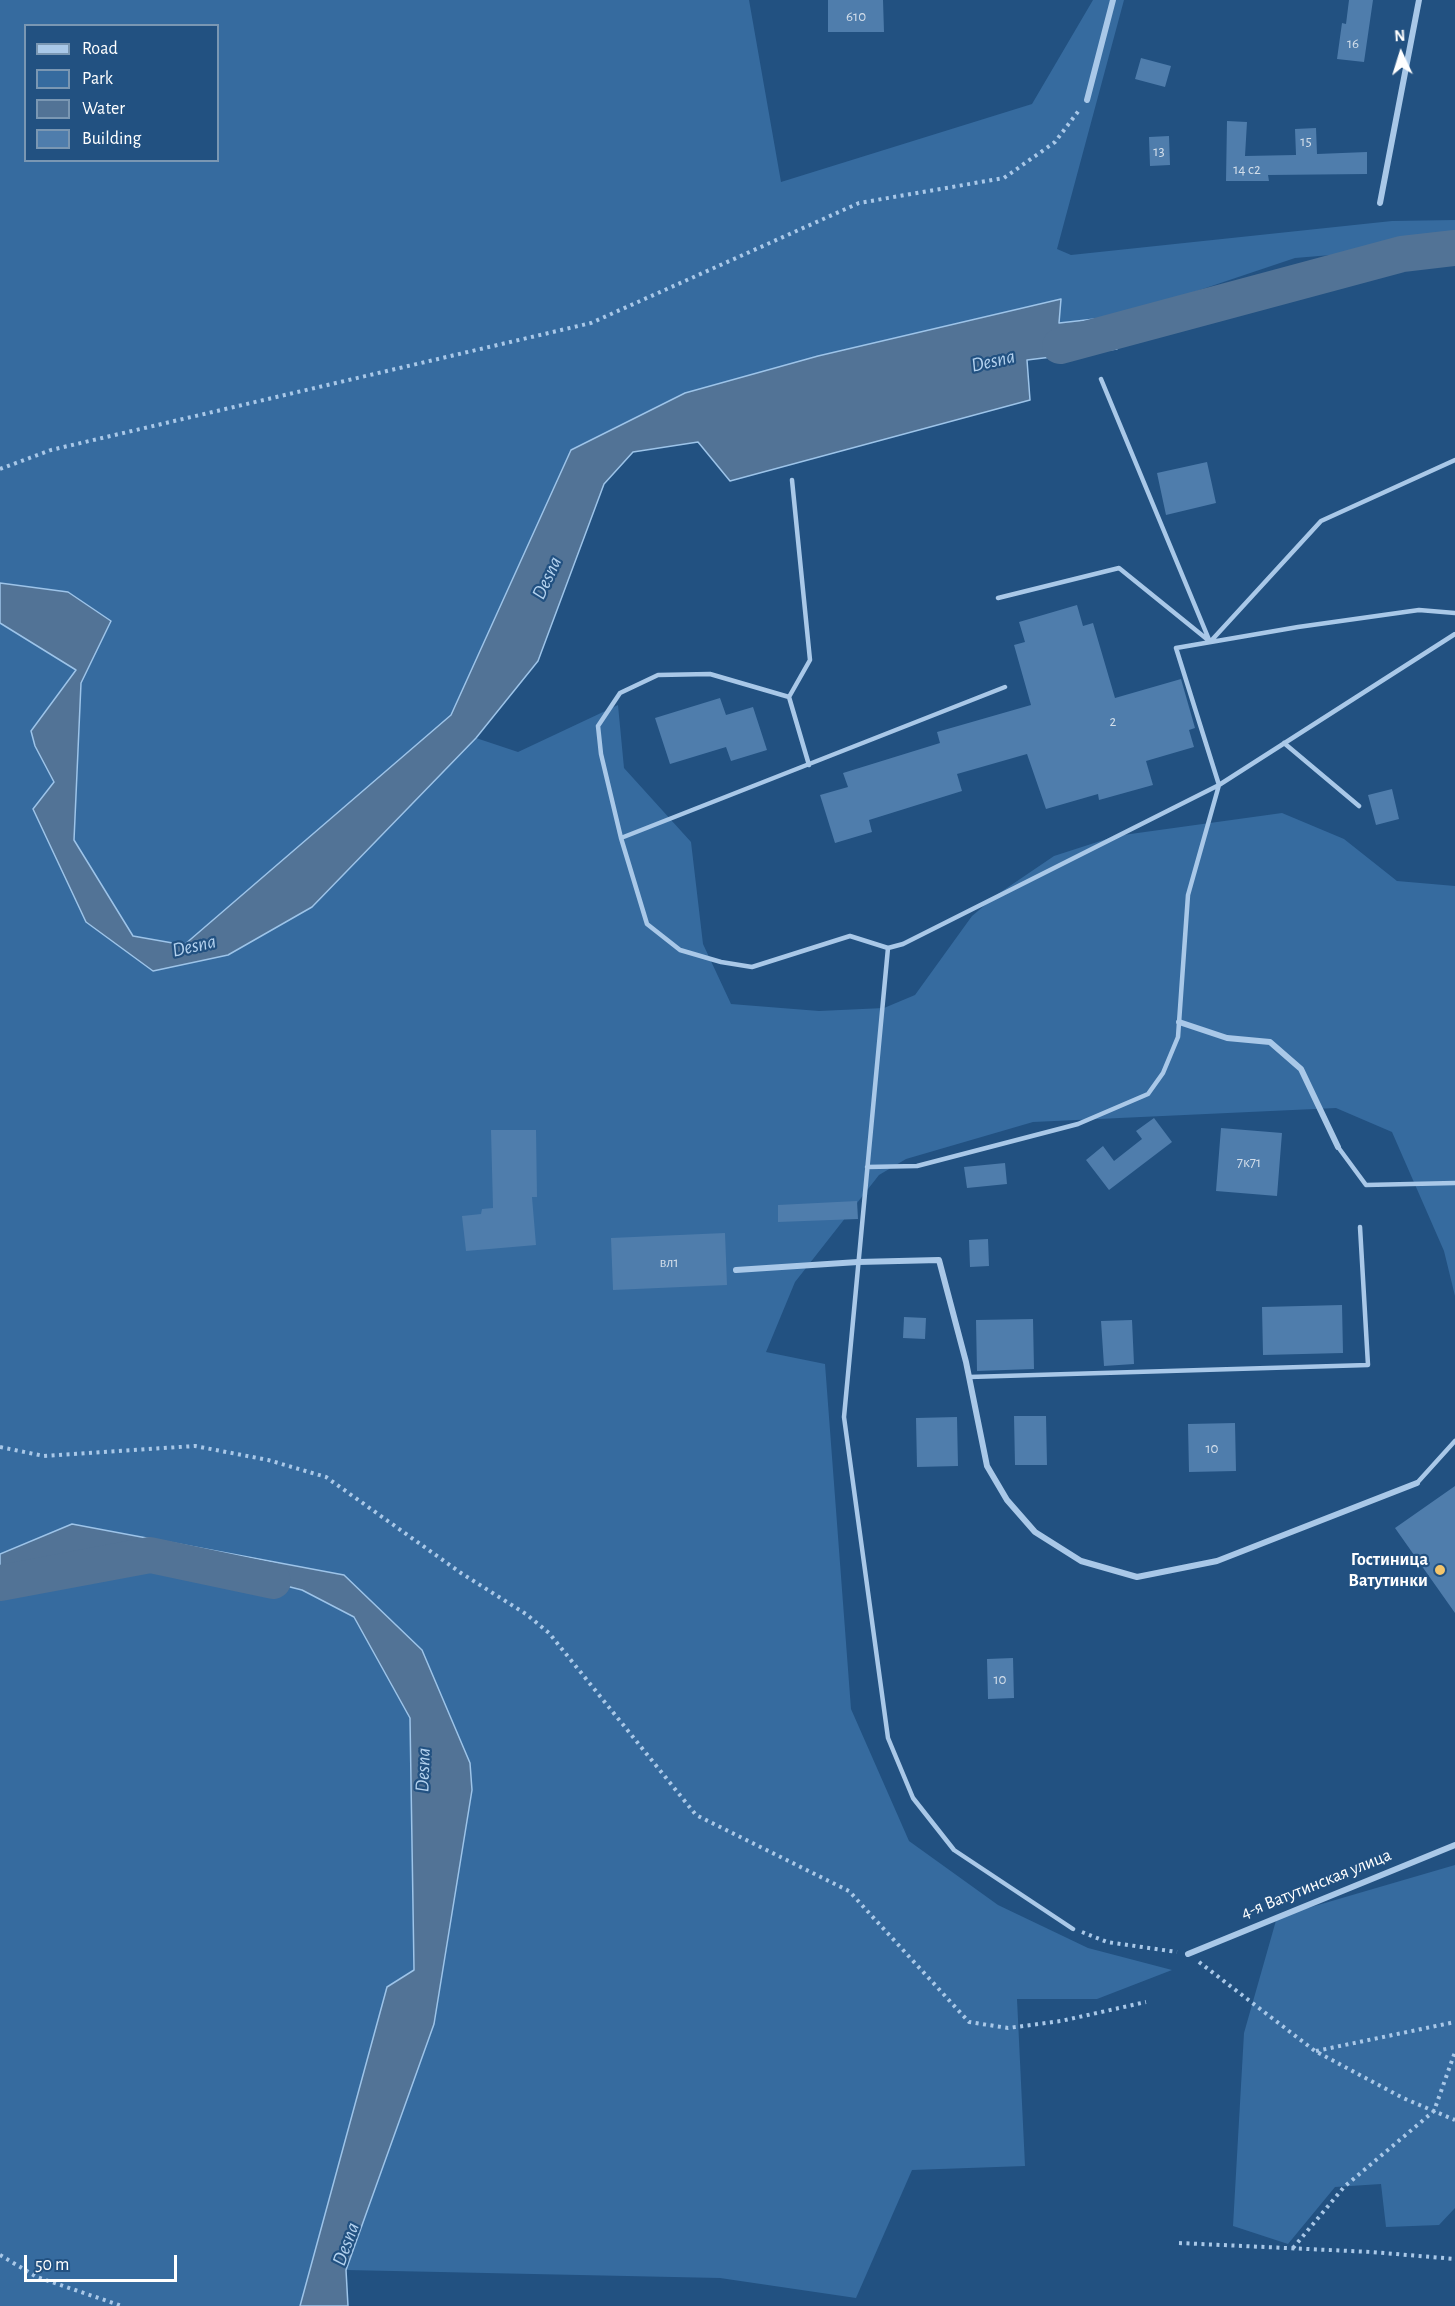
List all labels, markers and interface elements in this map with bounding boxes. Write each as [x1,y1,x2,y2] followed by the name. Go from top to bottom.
[846,7,866,25] house number: 610
[24,24,219,162] legend
[1371,24,1431,84] north arrow
[1394,28,1406,44] text: N
[1347,34,1359,52] house number: 16
[82,40,118,58] text: Road
[82,70,113,88] text: Park
[82,100,125,118] text: Water
[82,130,141,148] text: Building
[1300,132,1312,150] house number: 15
[1153,142,1165,160] house number: 13
[1233,160,1261,178] house number: 14 с2
[969,344,1017,378] water label: Desna
[527,553,567,603] water label: Desna
[1110,712,1116,730] house number: 2
[170,929,218,963] water label: Desna
[1237,1153,1261,1171] house number: 7к71
[659,1253,679,1271] house number: вл1
[1205,1439,1219,1457] house number: 10
[1348,1549,1428,1592] place label: Гостиница Ватутинки
[1433,1563,1447,1577] marker: Гостиница Ватутинки
[993,1670,1007,1688] house number: 10
[410,1747,436,1793] water label: Desna
[1238,1844,1394,1924] street label: 4-я Ватутинская улица
[327,2219,365,2269] water label: Desna
[27,2243,180,2281] scale bar
[35,2256,69,2274] text: 50 m

